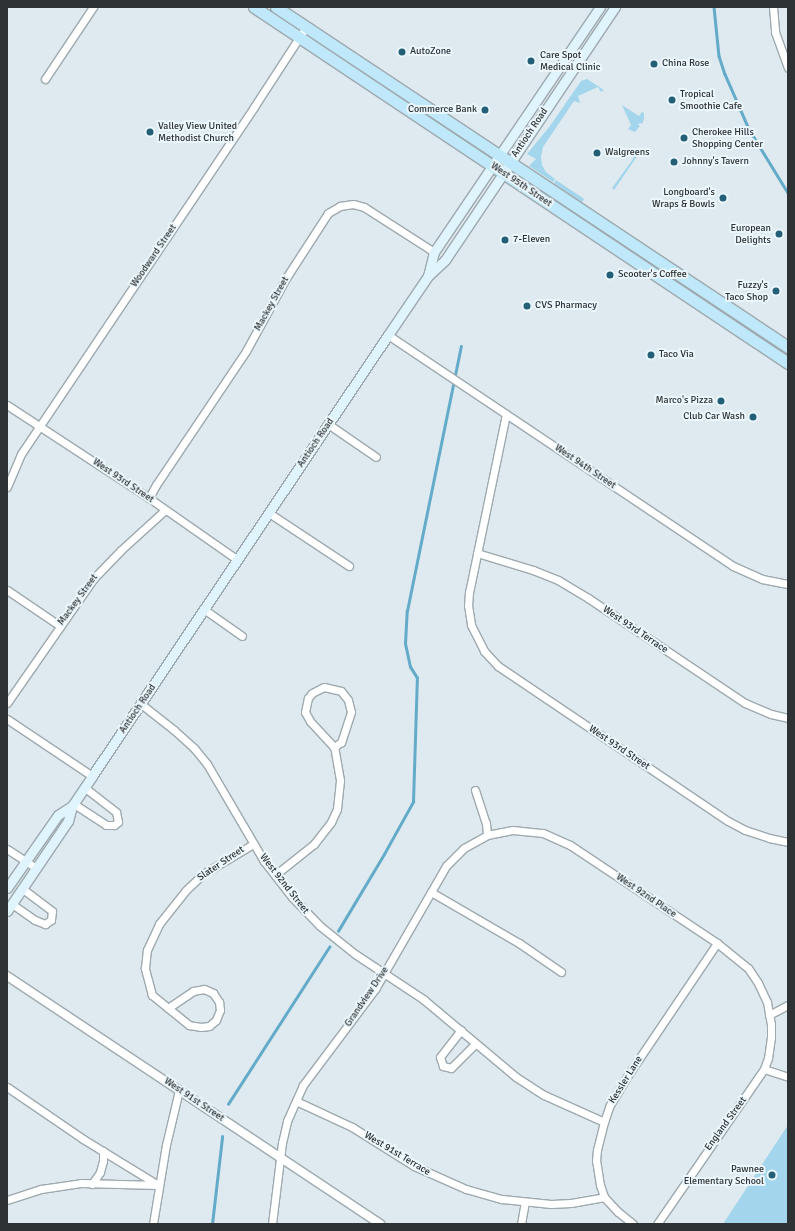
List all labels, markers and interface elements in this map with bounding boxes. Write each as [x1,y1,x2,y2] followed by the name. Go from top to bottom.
[410,46,451,58] place label: AutoZone
[397,47,407,57] marker: AutoZone
[540,49,600,72] place label: Care Spot Medical Clinic
[525,55,537,67] marker: Care Spot Medical Clinic
[662,58,709,70] place label: China Rose
[649,59,659,69] marker: China Rose
[680,88,742,112] place label: Tropical Smoothie Cafe
[667,95,677,105] marker: Tropical Smoothie Cafe
[408,104,477,116] place label: Commerce Bank
[480,105,490,115] marker: Commerce Bank
[509,106,551,160] street label: Antioch Road
[158,120,237,144] place label: Valley View United Methodist Church
[692,126,763,150] place label: Cherokee Hills Shopping Center
[145,127,155,137] marker: Valley View United Methodist Church
[679,133,689,143] marker: Cherokee Hills Shopping Center
[605,147,650,159] place label: Walgreens
[592,148,602,158] marker: Walgreens
[682,156,749,168] place label: Johnny's Tavern
[669,157,679,167] marker: Johnny's Tavern
[488,160,554,210] street label: West 95th Street
[652,186,715,210] place label: Longboard's Wraps & Bowls
[718,193,728,203] marker: Longboard's Wraps & Bowls
[129,222,179,290] street label: Woodward Street
[730,222,771,246] place label: European Delights
[774,229,784,239] marker: European Delights
[513,234,550,246] place label: 7-Eleven
[500,235,510,245] marker: 7-Eleven
[618,269,687,281] place label: Scooter's Coffee
[605,270,615,280] marker: Scooter's Coffee
[252,275,292,333] street label: Mackey Street
[725,279,768,302] place label: Fuzzy's Taco Shop
[771,286,781,296] marker: Fuzzy's Taco Shop
[535,300,597,312] place label: CVS Pharmacy
[522,301,532,311] marker: CVS Pharmacy
[659,349,694,361] place label: Taco Via
[646,350,656,360] marker: Taco Via
[655,395,713,407] place label: Marco's Pizza
[716,396,726,406] marker: Marco's Pizza
[683,411,745,423] place label: Club Car Wash
[748,412,758,422] marker: Club Car Wash
[295,416,337,470] street label: Antioch Road
[552,442,618,492] street label: West 94th Street
[90,456,156,506] street label: West 93rd Street
[55,572,101,628] street label: Mackey Street
[600,604,670,656] street label: West 93rd Terrace
[117,682,159,736] street label: Antioch Road
[586,723,652,773] street label: West 93rd Street
[195,844,247,884] street label: Slater Street
[257,852,311,916] street label: West 92nd Street
[614,871,678,921] street label: West 92nd Place
[343,965,391,1029] street label: Grandview Drive
[607,1054,645,1106] street label: Kessler Lane
[162,1075,226,1125] street label: West 91st Street
[703,1095,749,1153] street label: England Street
[362,1130,432,1178] street label: West 91st Terrace
[684,1163,764,1186] place label: Pawnee Elementary School
[767,1170,777,1180] marker: Pawnee Elementary School

